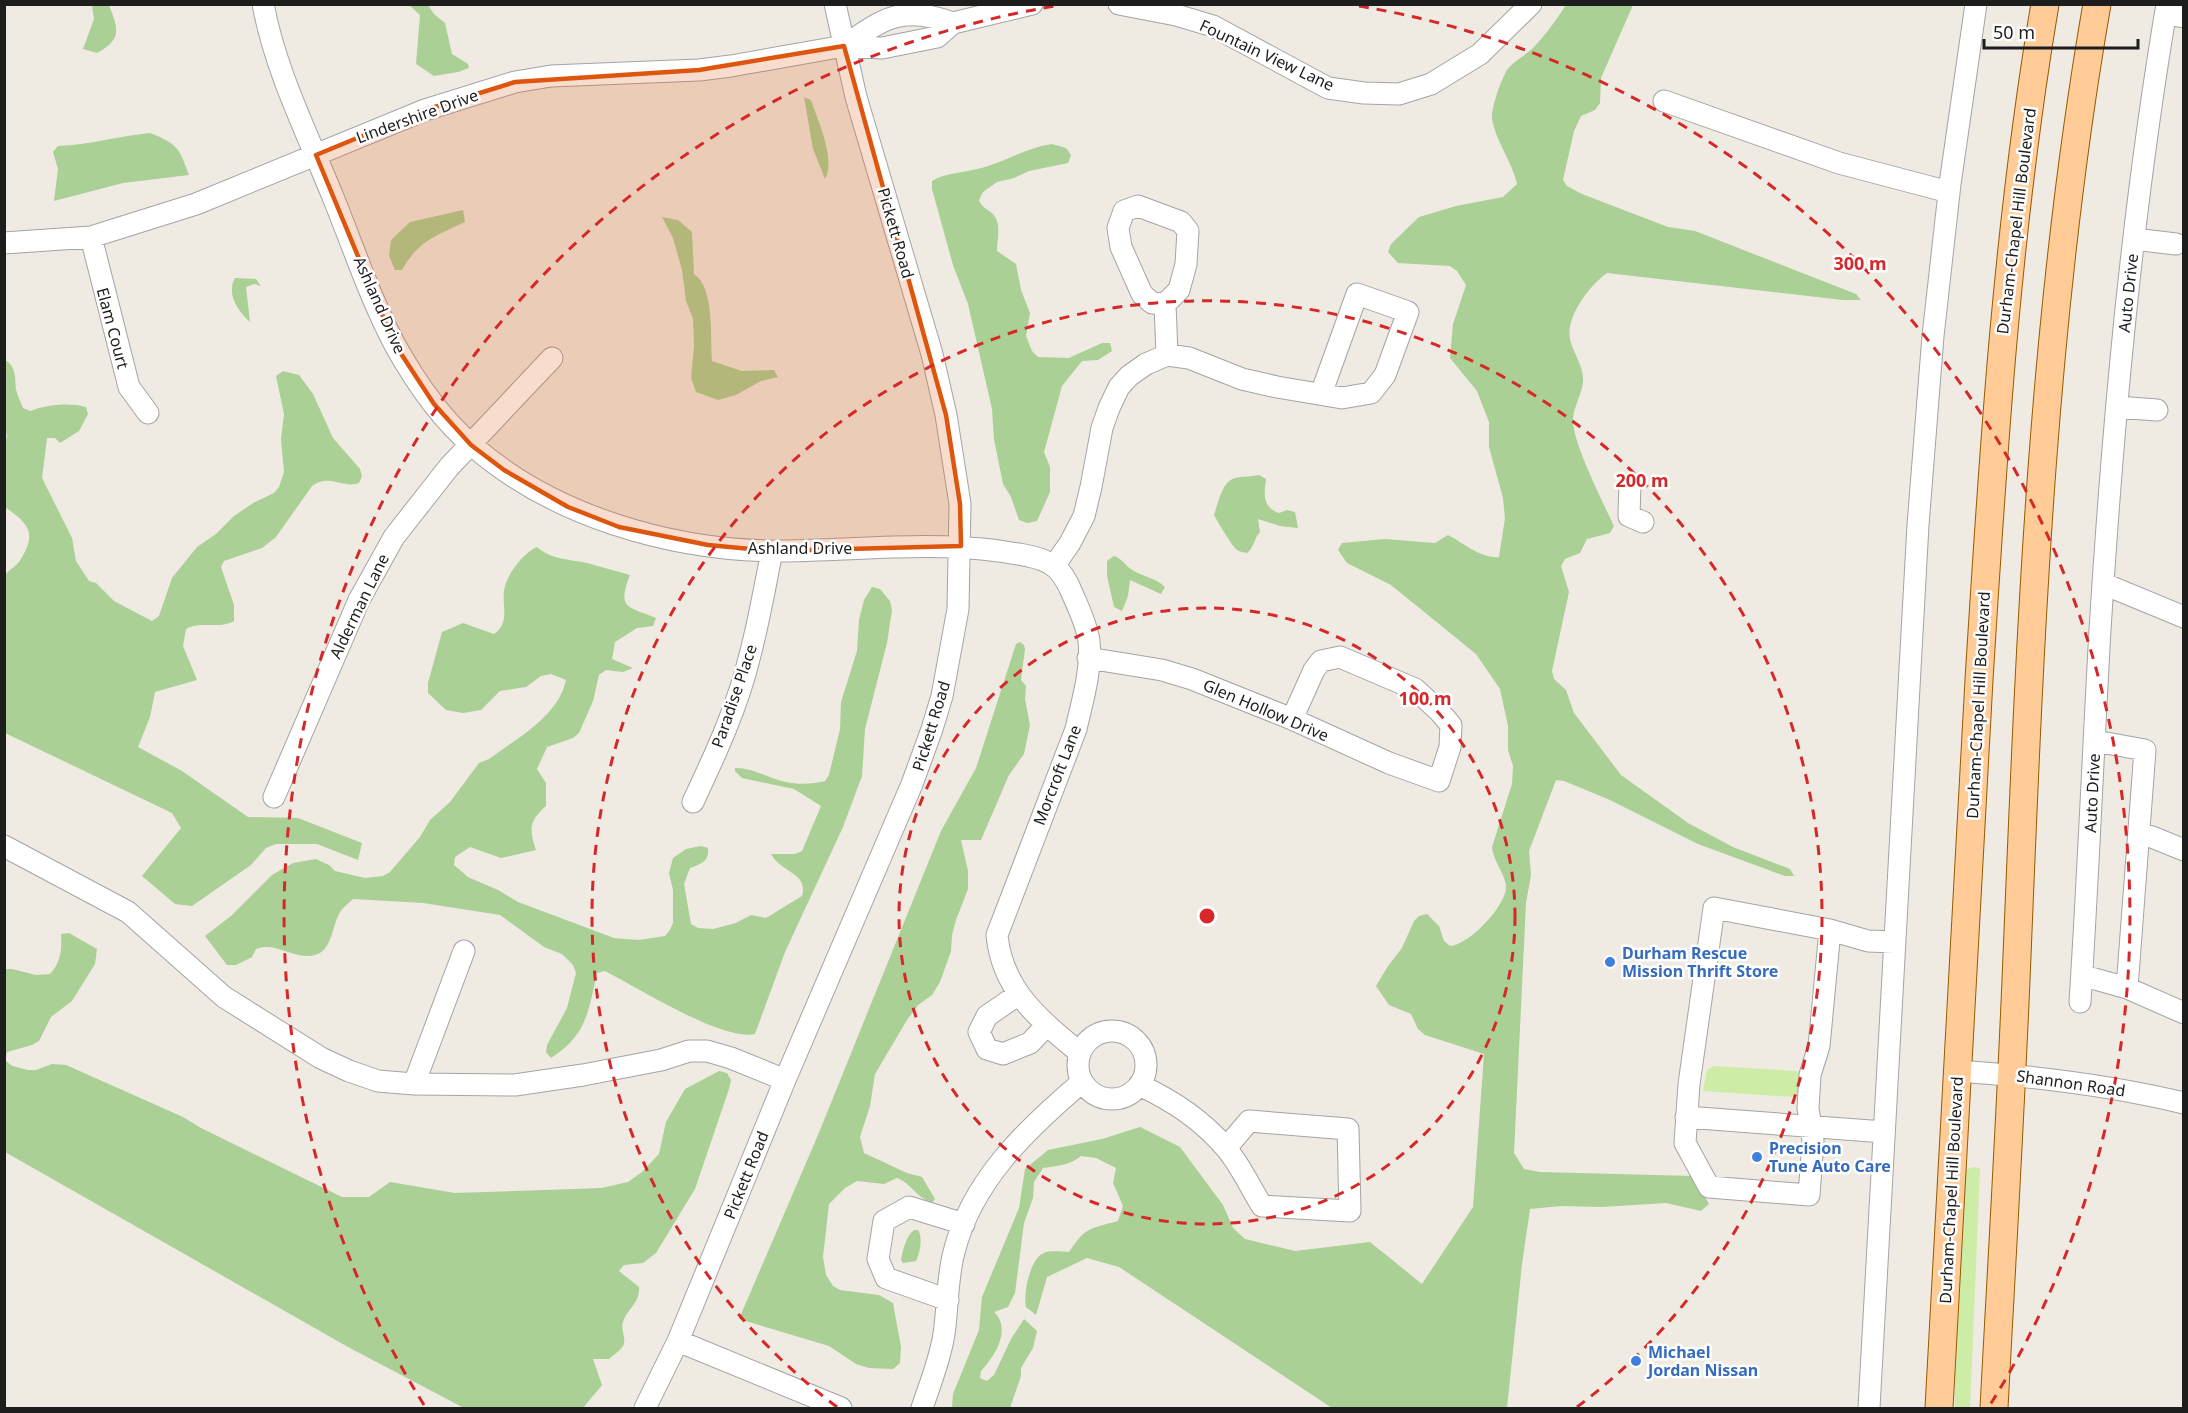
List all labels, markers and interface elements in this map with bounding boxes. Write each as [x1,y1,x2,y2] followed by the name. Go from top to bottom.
[1984,12,2138,50] scale bar
[1196,14,1338,96] street label: Fountain View Lane
[1993,20,2035,44] text: 50 m
[353,84,481,148] street label: Lindershire Drive
[1991,107,2041,335] street label: Durham-Chapel Hill Boulevard
[873,185,919,281] street label: Pickett Road
[1833,251,1887,275] text: 300 m
[2113,252,2143,334] street label: Auto Drive
[349,253,411,357] street label: Ashland Drive
[92,285,134,371] street label: Elam Court
[1615,468,1669,492] text: 200 m
[748,537,852,559] street label: Ashland Drive
[324,550,394,662] street label: Alderman Lane
[1961,591,1995,819] street label: Durham-Chapel Hill Boulevard
[706,641,762,751] street label: Paradise Place
[1200,674,1332,746] street label: Glen Hollow Drive
[907,678,955,774] street label: Pickett Road
[1398,686,1452,710] text: 100 m
[1028,722,1086,828] street label: Morcroft Lane
[2079,753,2105,833] street label: Auto Drive
[1197,906,1217,926] centre of rings
[1622,942,1778,982] place label: Durham Rescue Mission Thrift Store
[1603,955,1617,969] marker: Durham Rescue Mission Thrift Store
[2015,1064,2127,1102] street label: Shannon Road
[1934,1076,1968,1304] street label: Durham-Chapel Hill Boulevard
[718,1128,774,1222] street label: Pickett Road
[1769,1137,1891,1177] place label: Precision Tune Auto Care
[1750,1150,1764,1164] marker: Precision Tune Auto Care
[1646,1341,1758,1381] place label: Michael Jordan Nissan
[1629,1354,1643,1368] marker: Michael Jordan Nissan

